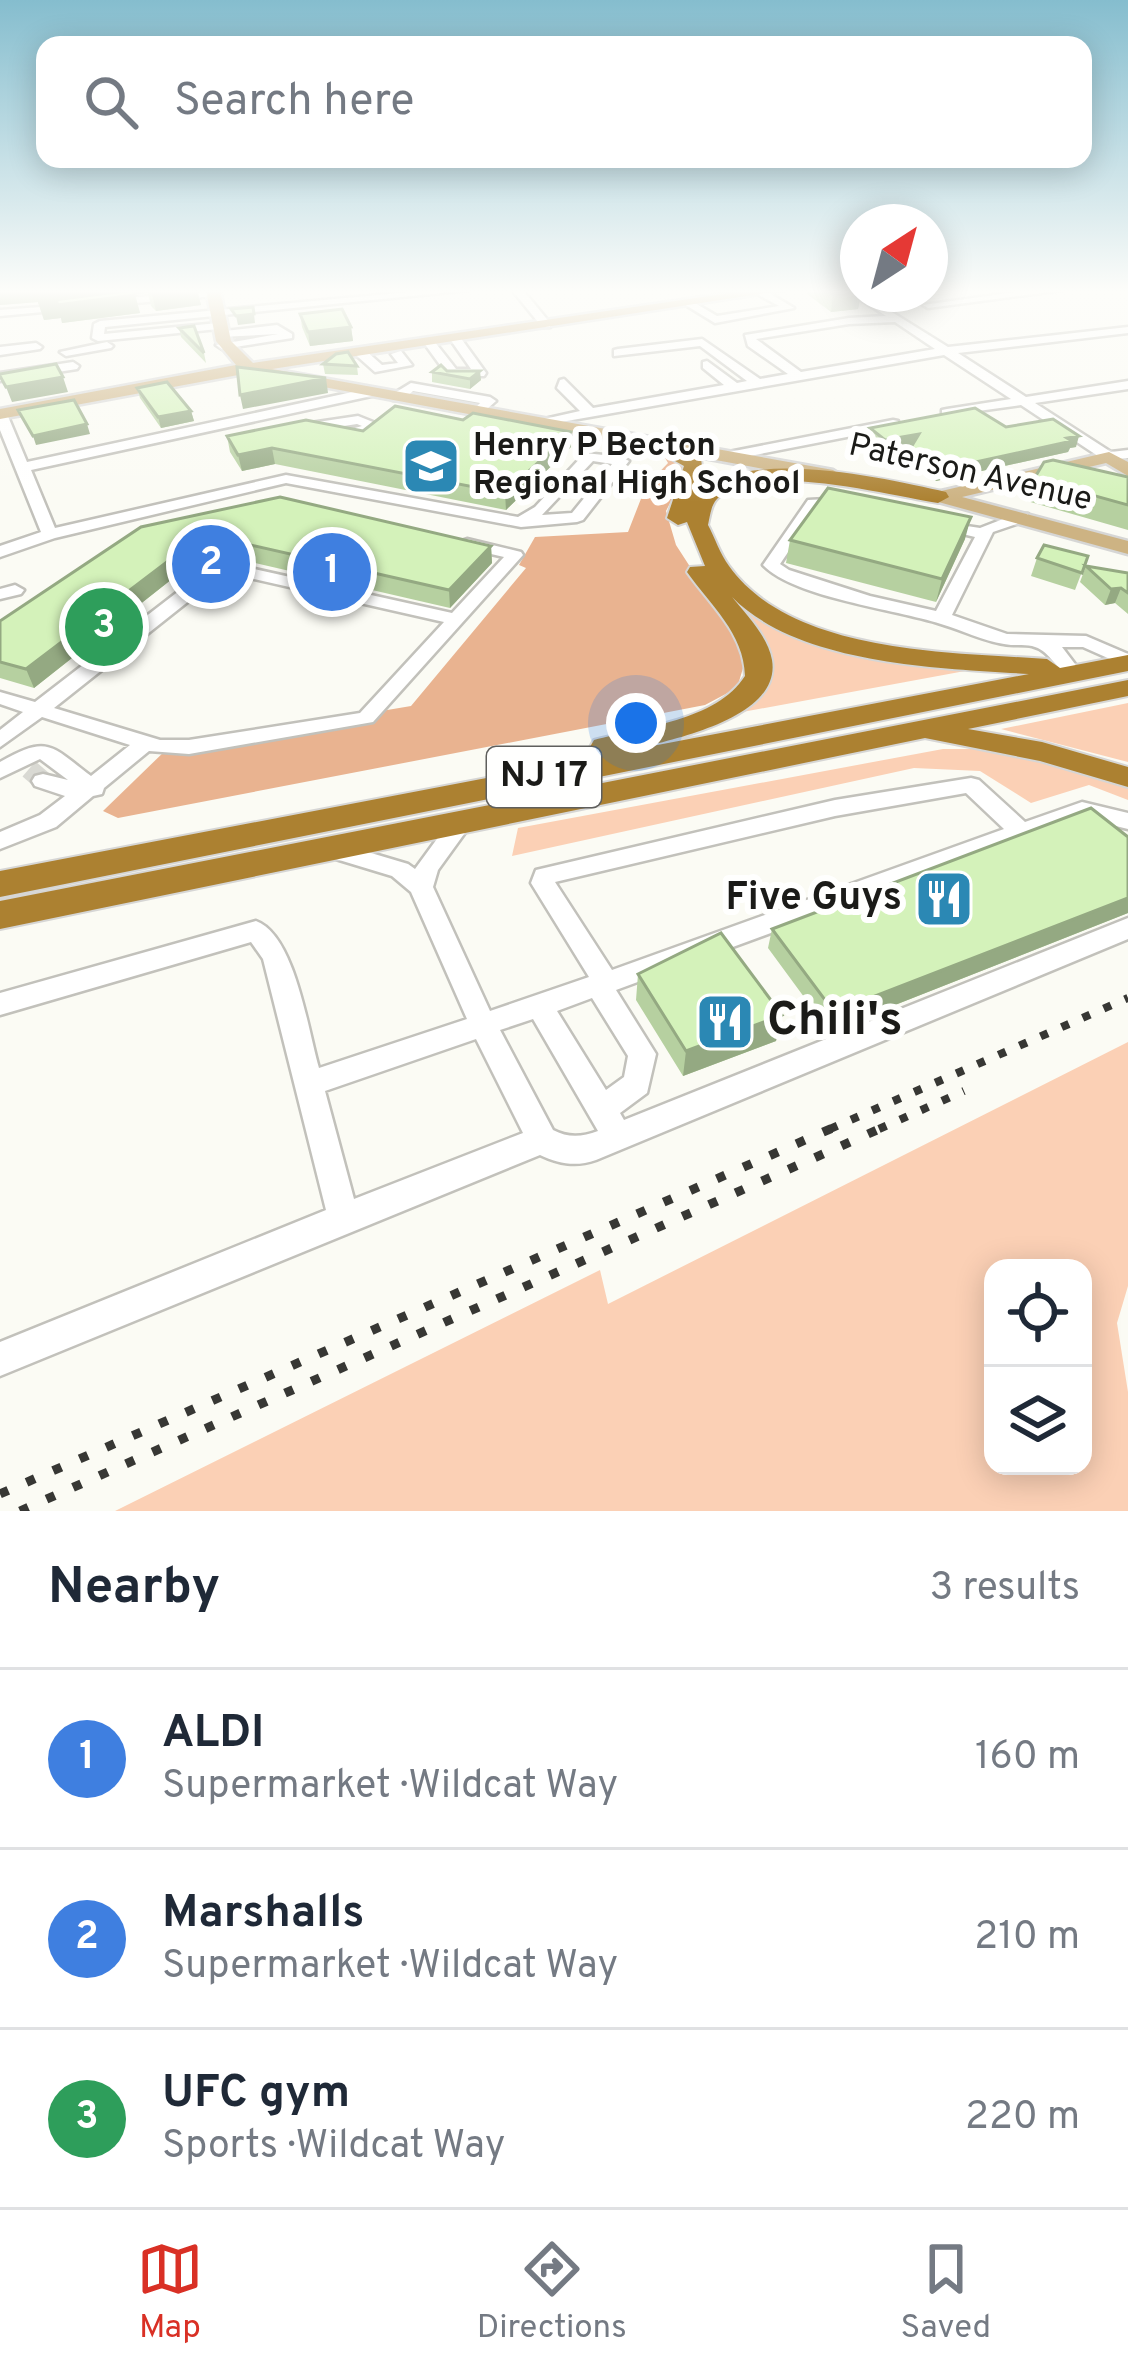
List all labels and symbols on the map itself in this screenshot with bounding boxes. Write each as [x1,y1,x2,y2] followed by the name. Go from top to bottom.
[840,204,948,312] north arrow
[473,426,801,506] place label: Henry P Becton Regional High School
[844,426,1096,522] street label: Paterson Avenue
[400,435,462,497] school or university icon: Henry P Becton Regional High School
[172,519,250,609] pin: 2
[293,527,371,617] pin: 1
[65,582,143,672] pin: 3
[606,693,666,753] your location
[487,747,601,807] road number: NJ 17
[913,868,975,930] restaurant icon: Five Guys
[725,875,902,924] place label: Five Guys
[694,991,756,1053] restaurant icon: Chili's
[767,992,903,1052] place label: Chili's

